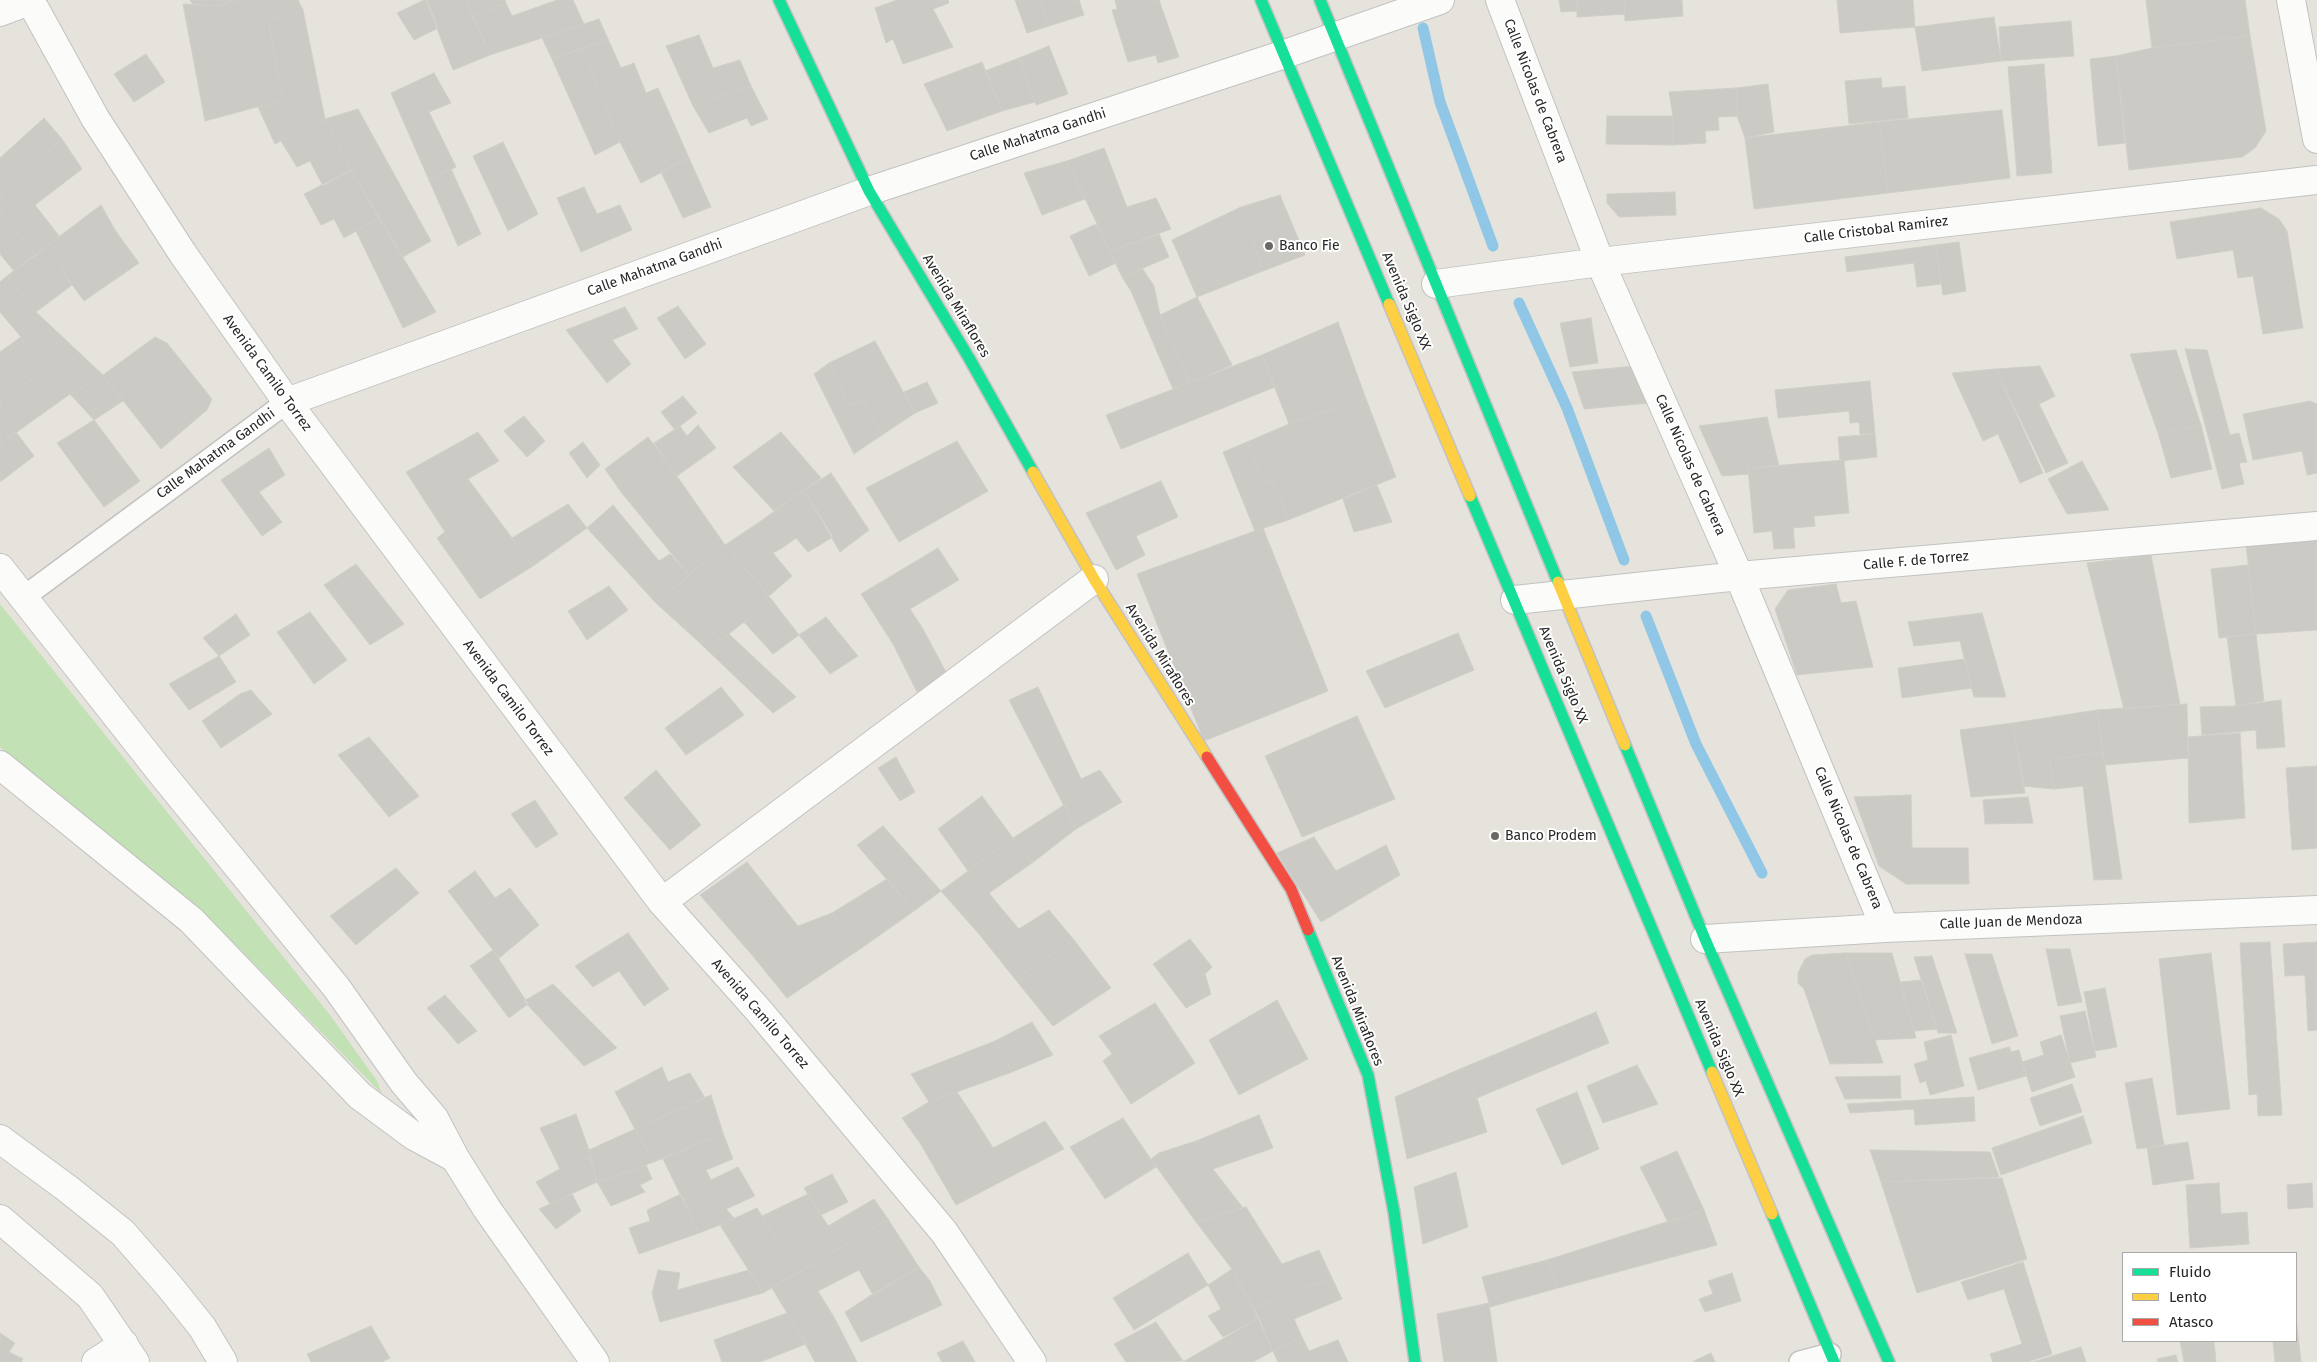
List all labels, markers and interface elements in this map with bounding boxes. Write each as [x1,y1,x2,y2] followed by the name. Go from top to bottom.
[1500,17,1570,165] street label: Calle Nicolas de Cabrera
[968,105,1108,165] street label: Calle Mahatma Gandhi
[1803,213,1949,247] street label: Calle Cristobal Ramirez
[585,236,725,300] street label: Calle Mahatma Gandhi
[1279,238,1340,254] place label: Banco Fie
[1263,240,1275,252] marker: Banco Fie
[1378,250,1434,352] street label: Avenida Siglo XX
[919,251,993,361] street label: Avenida Miraflores
[219,311,315,435] street label: Avenida Camilo Torrez
[1651,392,1729,538] street label: Calle Nicolas de Cabrera
[153,405,279,503] street label: Calle Mahatma Gandhi
[1863,548,1969,574] street label: Calle F. de Torrez
[1122,601,1198,709] street label: Avenida Miraflores
[1535,624,1591,726] street label: Avenida Siglo XX
[459,637,557,759] street label: Avenida Camilo Torrez
[1810,764,1886,912] street label: Calle Nicolas de Cabrera
[1505,828,1597,844] place label: Banco Prodem
[1489,830,1501,842] marker: Banco Prodem
[1939,911,2083,933] street label: Calle Juan de Mendoza
[1327,953,1387,1069] street label: Avenida Miraflores
[708,956,812,1072] street label: Avenida Camilo Torrez
[1691,997,1747,1099] street label: Avenida Siglo XX
[2122,1252,2297,1342] legend
[2169,1263,2211,1281] text: Fluido
[2169,1288,2207,1306] text: Lento
[2169,1313,2214,1331] text: Atasco

